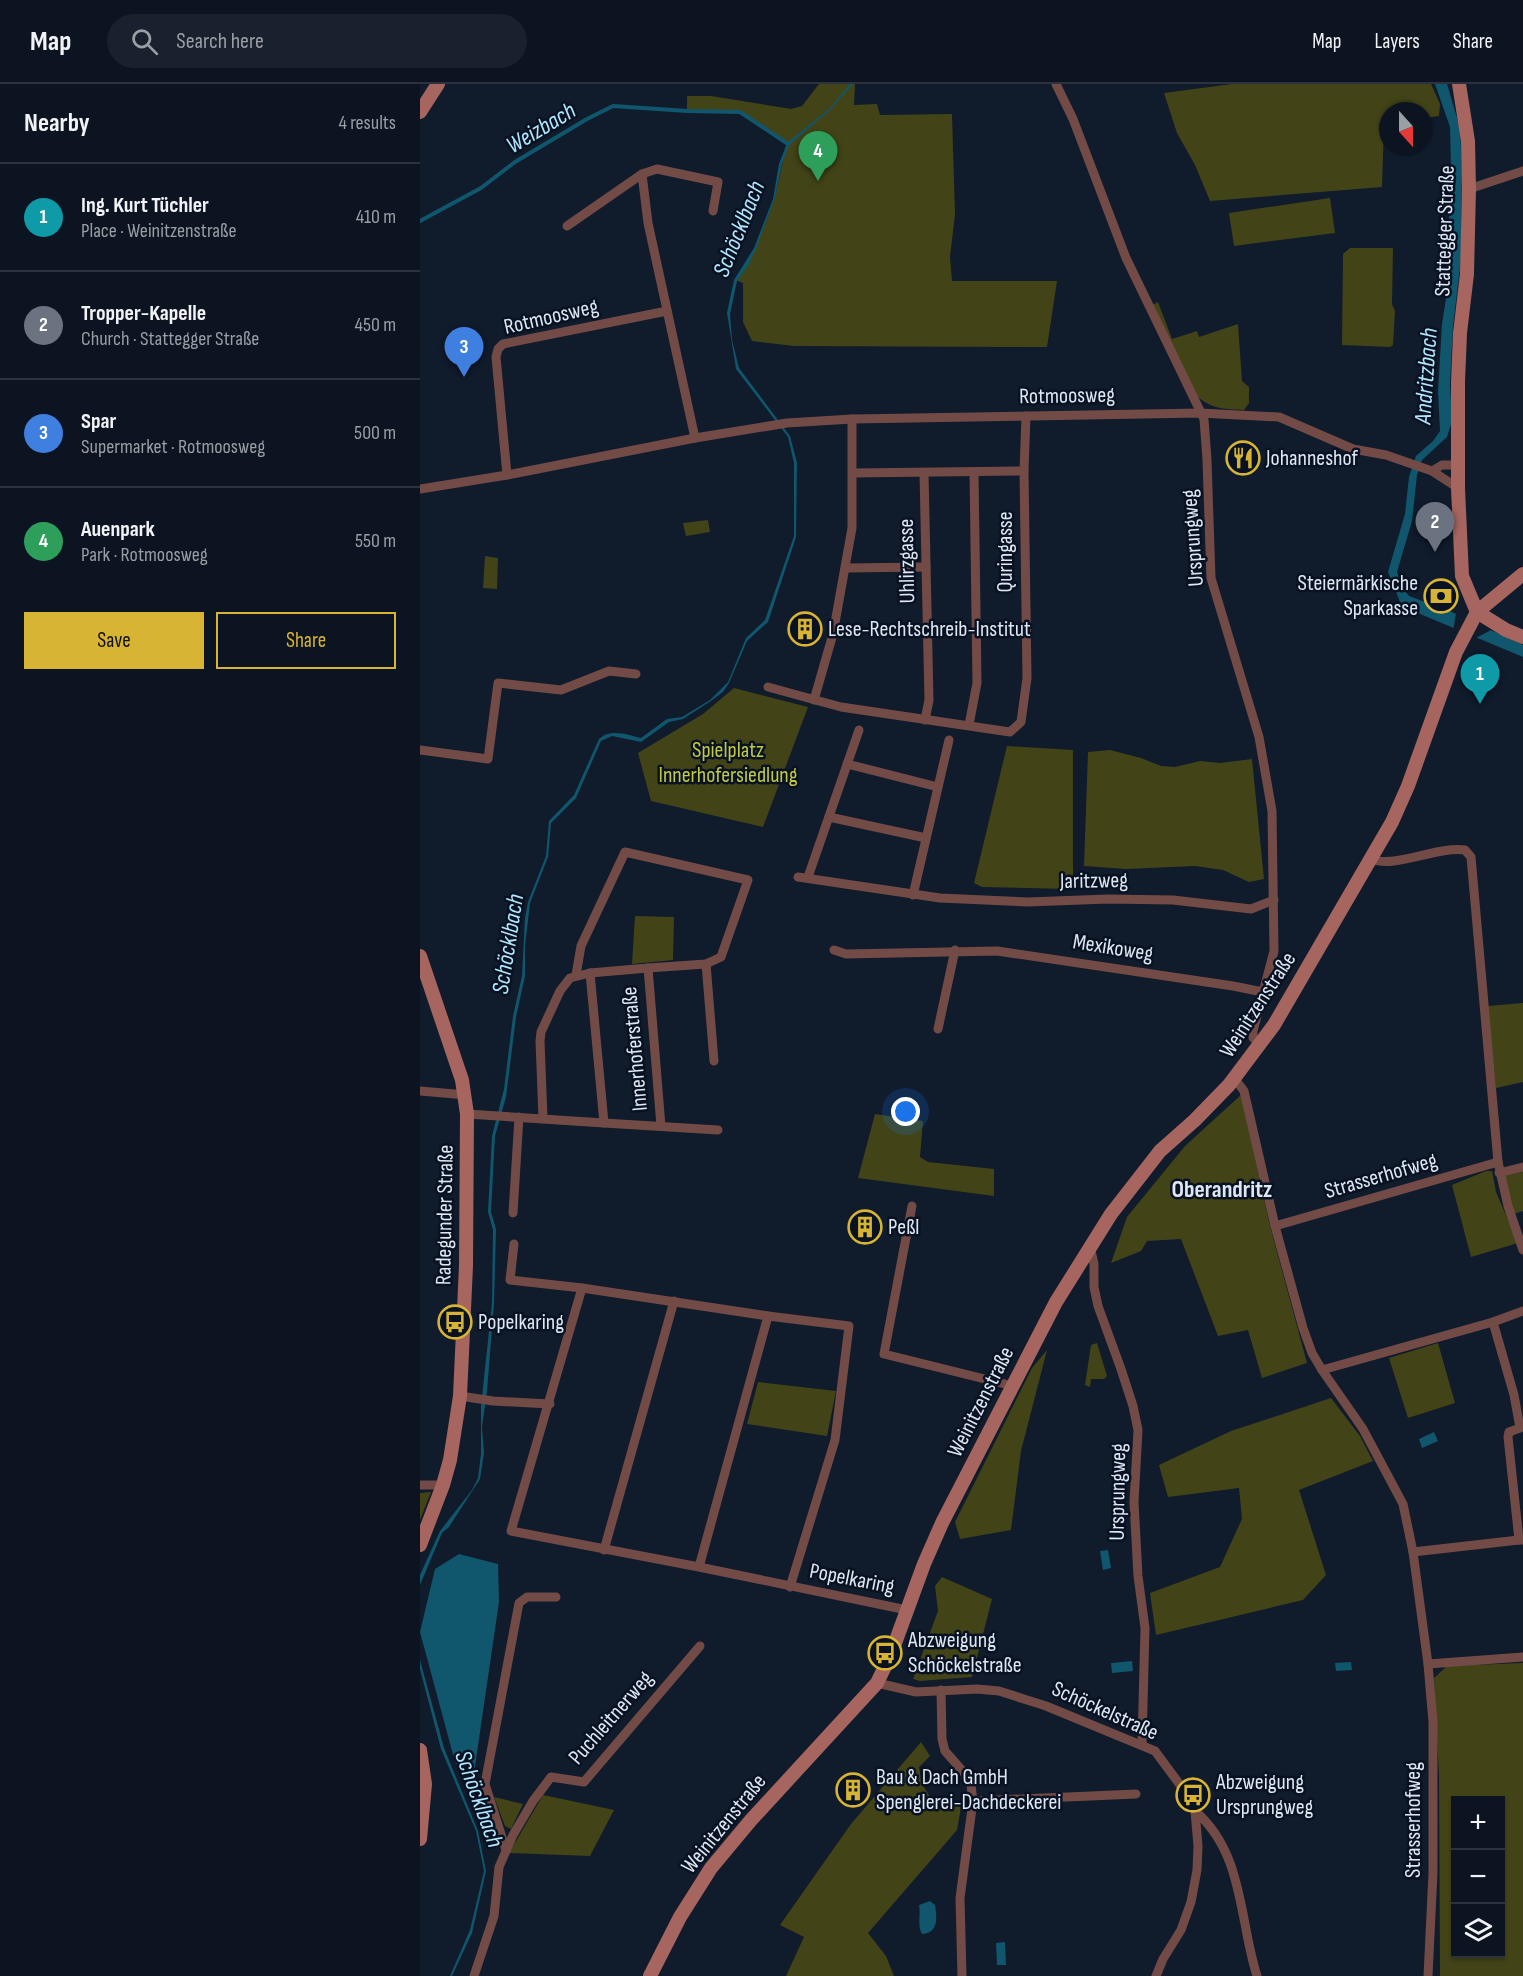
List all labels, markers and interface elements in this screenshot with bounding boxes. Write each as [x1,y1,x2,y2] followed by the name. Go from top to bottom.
[107,14,527,68] search box
[30,25,71,58] text: Map
[128,25,161,58] icon: search
[176,28,264,55] text: Search here
[1312,29,1341,54] text: Map
[1374,29,1420,54] text: Layers
[1453,29,1493,54] text: Share
[501,96,581,160] water label: Weizbach
[1379,102,1433,156] north arrow
[24,108,90,139] text: Nearby
[339,111,396,135] text: 4 results
[798,132,838,181] pin: 4
[1429,165,1461,297] street label: Stattegger Straße
[707,177,771,281] water label: Schöcklbach
[81,192,209,219] text: Ing. Kurt Tüchler
[40,205,47,229] text: 1
[356,205,396,229] text: 410 m
[81,219,236,243] text: Place · Weinitzenstraße
[501,293,601,341] street label: Rotmoosweg
[81,300,206,327] text: Tropper-Kapelle
[39,313,48,337] text: 2
[355,313,396,337] text: 450 m
[81,327,259,351] text: Church · Stattegger Straße
[1408,327,1444,426] water label: Andritzbach
[444,328,483,377] pin: 3
[1019,382,1115,410] street label: Rotmoosweg
[81,408,116,435] text: Spar
[39,421,48,445] text: 3
[354,421,396,445] text: 500 m
[81,435,265,459] text: Supermarket · Rotmoosweg
[1225,440,1261,476] restaurant icon: Johanneshof
[1265,445,1359,472] place label: Johanneshof
[1176,488,1210,587] street label: Ursprungweg
[1416,502,1454,552] pin: 2
[992,511,1019,593] street label: Quringasse
[81,516,155,543] text: Auenpark
[893,518,921,604] street label: Uhlirzgasse
[39,529,48,553] text: 4
[355,529,396,553] text: 550 m
[81,543,208,567] text: Park · Rotmoosweg
[1298,570,1418,622] place label: Steiermärkische Sparkasse
[1423,578,1459,614] bank icon: Steiermärkische Sparkasse
[787,611,823,647] building icon: Lese-Rechtschreib-Institut
[24,612,204,669] button: Save
[216,612,396,669] button: Share
[828,616,1031,643] place label: Lese-Rechtschreib-Institut
[1460,654,1500,704] pin: 1
[658,737,798,789] park label: Spielplatz Innerhofersiedlung
[1059,867,1128,895] street label: Jaritzweg
[486,892,530,996] water label: Schöcklbach
[1071,928,1155,968] street label: Mexikoweg
[1214,947,1302,1063] street label: Weinitzenstraße
[616,986,654,1112] street label: Innerhoferstraße
[891,1097,920,1126] your location
[430,1145,460,1285] street label: Radegunder Straße
[1322,1147,1441,1205] street label: Strasserhofweg
[1172,1175,1272,1204] district label: Oberandritz
[847,1209,883,1245] building icon: Peßl
[888,1214,919,1241] place label: Peßl
[437,1304,473,1340] bus stop icon: Popelkaring
[478,1309,564,1336] place label: Popelkaring
[942,1342,1020,1462] street label: Weinitzenstraße
[1104,1443,1132,1541] street label: Ursprungweg
[807,1558,897,1600] street label: Popelkaring
[907,1627,1022,1679] place label: Abzweigung Schöckelstraße
[867,1635,903,1671] bus stop icon: Abzweigung Schöckelstraße
[563,1666,659,1770] street label: Puchleitnerweg
[1048,1676,1162,1746] street label: Schöckelstraße
[448,1747,510,1851] water label: Schöcklbach
[1400,1762,1427,1878] street label: Strasserhofweg
[876,1764,1061,1816] place label: Bau & Dach GmbH Spenglerei-Dachdeckerei
[676,1769,772,1879] street label: Weinitzenstraße
[1215,1769,1314,1821] place label: Abzweigung Ursprungweg
[835,1772,871,1808] building icon: Bau & Dach GmbH Spenglerei-Dachdeckerei
[1175,1777,1211,1813] bus stop icon: Abzweigung Ursprungweg
[1451,1796,1505,1958] map controls
[1451,1796,1505,1850] button: +
[1451,1850,1505,1904] button: −
[1451,1904,1505,1958] button: layers

